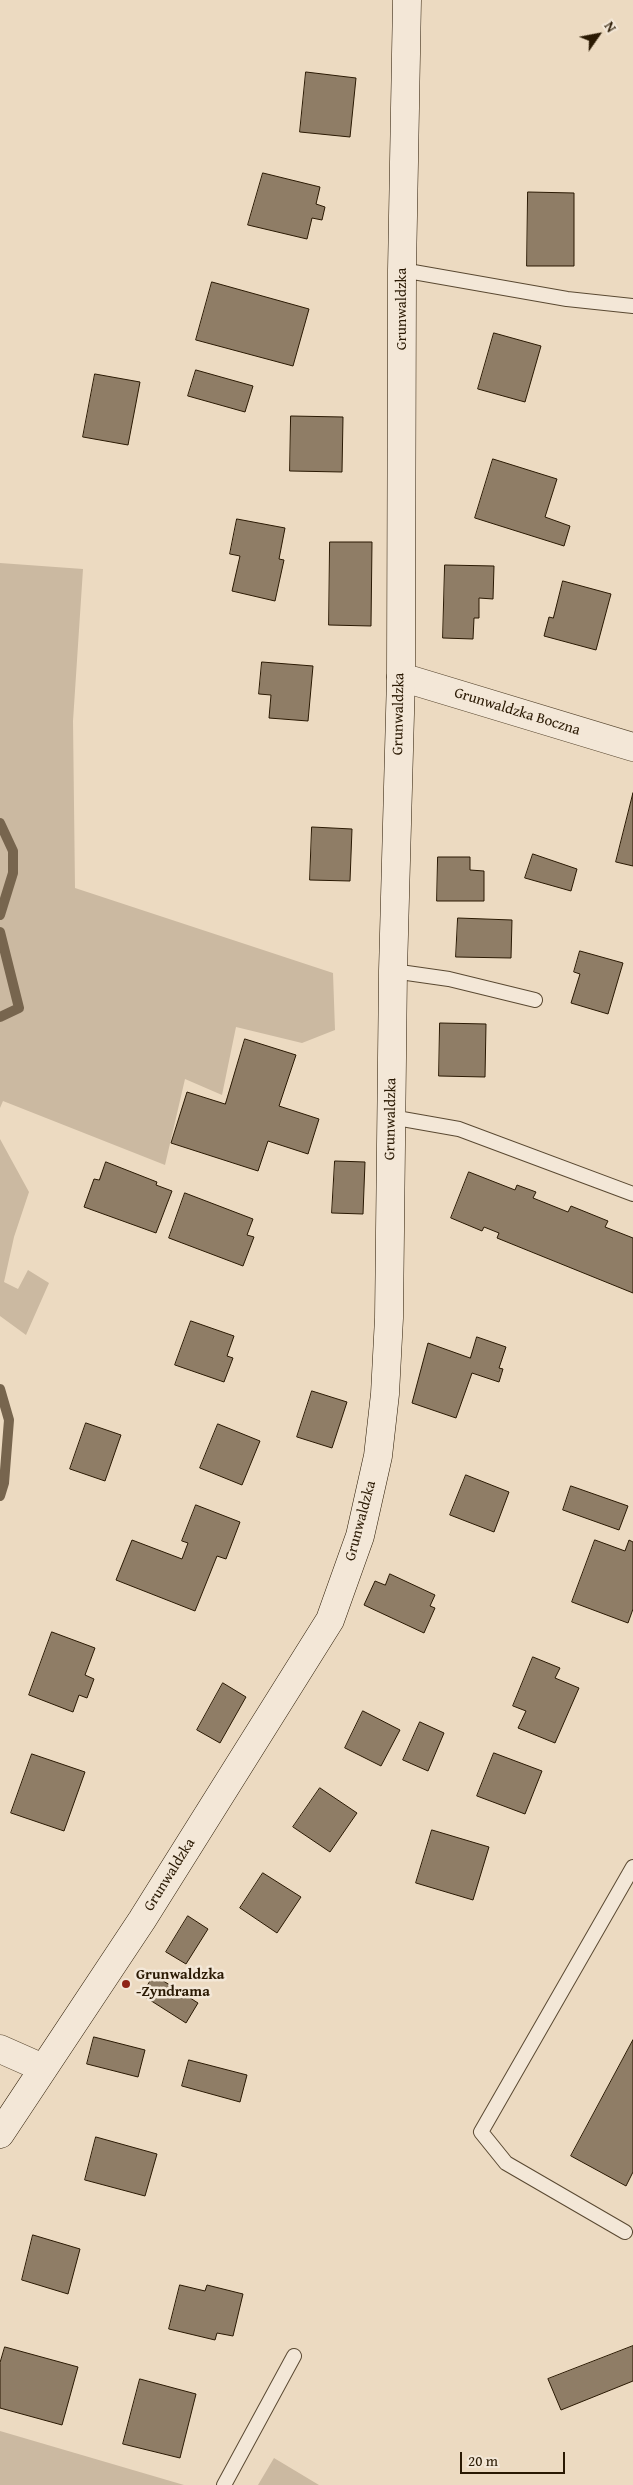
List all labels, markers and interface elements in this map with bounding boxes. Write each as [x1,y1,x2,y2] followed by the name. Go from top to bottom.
[573,10,623,60] north arrow
[600,17,622,36] text: N
[393,268,411,350] street label: Grunwaldzka
[389,673,409,755] street label: Grunwaldzka
[452,684,582,740] street label: Grunwaldzka Boczna
[381,1078,401,1160] street label: Grunwaldzka
[342,1479,380,1563] street label: Grunwaldzka
[140,1835,200,1915] street label: Grunwaldzka
[136,1966,224,2001] place label: Grunwaldzka -Zyndrama
[120,1978,132,1990] marker: Grunwaldzka -Zyndrama
[463,2442,568,2474] scale bar
[468,2450,498,2471] text: 20 m

